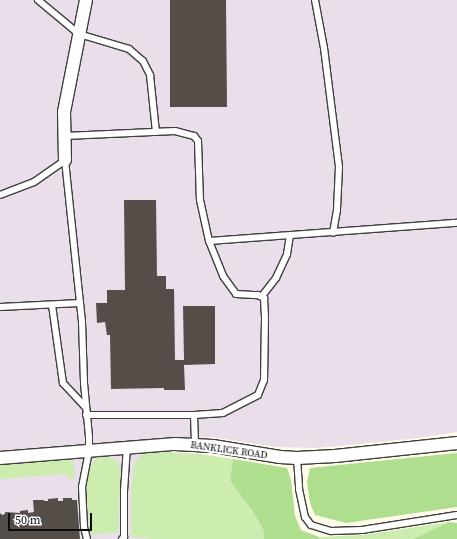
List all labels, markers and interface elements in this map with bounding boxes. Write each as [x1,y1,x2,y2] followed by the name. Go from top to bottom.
[190,439,268,461] street label: BANKLICK ROAD
[10,505,94,531] scale bar
[15,512,41,528] text: 50 m

